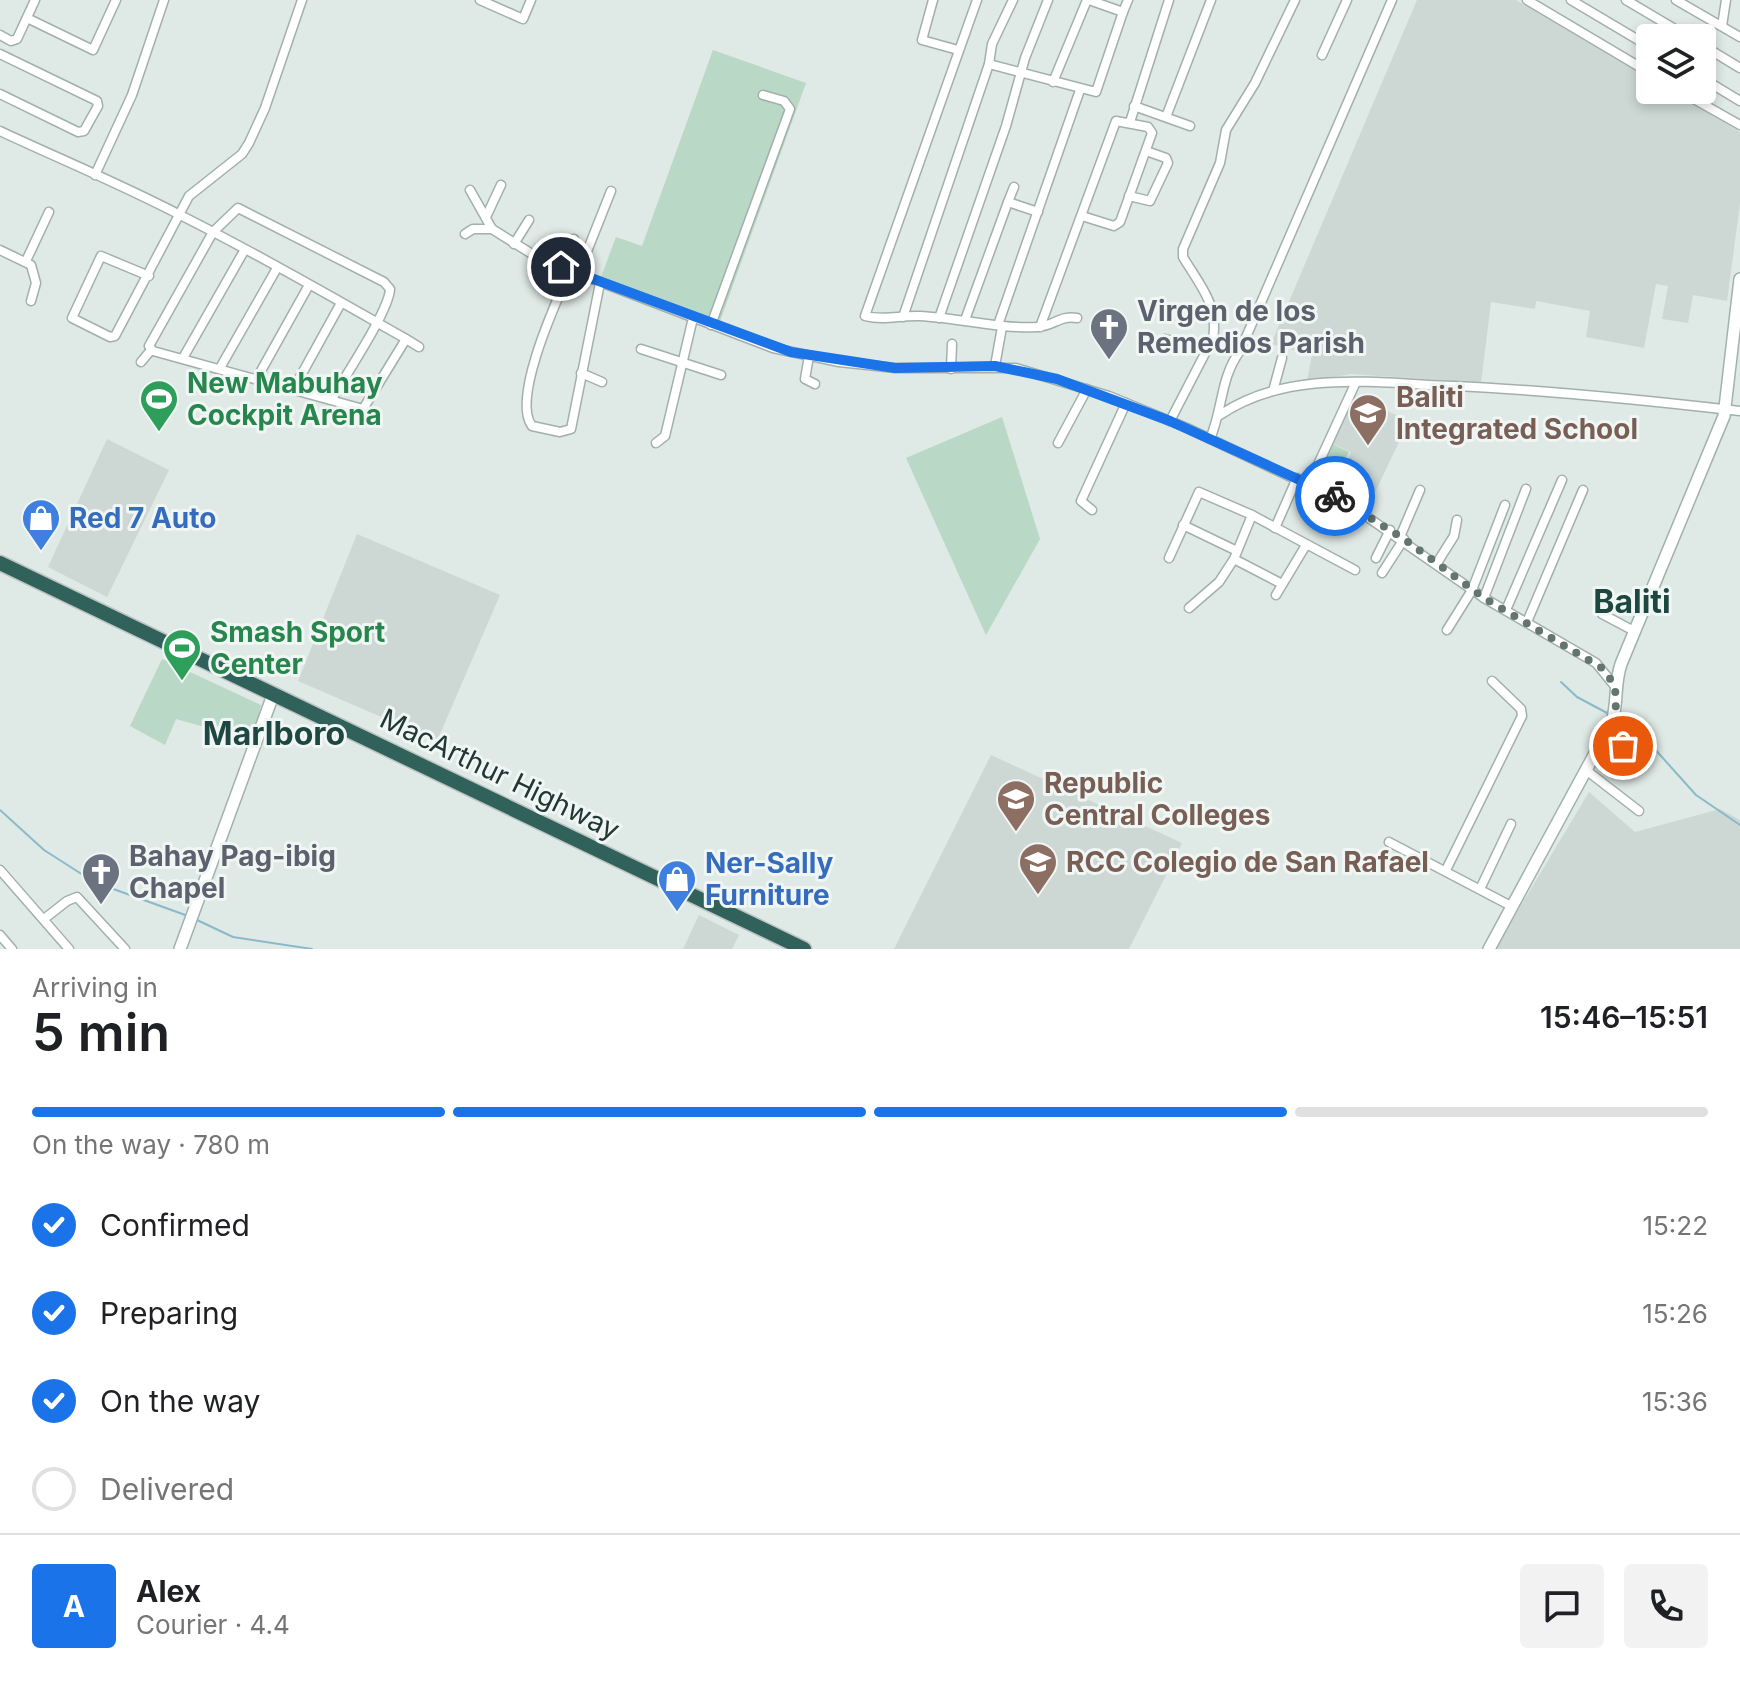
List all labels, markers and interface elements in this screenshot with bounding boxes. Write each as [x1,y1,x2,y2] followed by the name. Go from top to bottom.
[1636,24,1716,104] map controls
[1636,24,1716,104] button: layers
[527,233,595,301] pin
[539,245,583,289] icon: home
[1137,294,1365,360] place label: Virgen de los Remedios Parish
[1088,306,1130,361] church icon: Virgen de los Remedios Parish
[187,366,383,432] place label: New Mabuhay Cockpit Arena
[138,378,180,433] sports icon: New Mabuhay Cockpit Arena
[1396,380,1638,446] place label: Baliti Integrated School
[1347,392,1389,447] school or university icon: Baliti Integrated School
[1295,456,1375,536] courier
[1313,474,1357,518] icon: bike
[20,497,62,552] shop icon: Red 7 Auto
[69,501,216,535] place label: Red 7 Auto
[1593,582,1671,621] district label: Baliti
[210,615,385,681] place label: Smash Sport Center
[161,627,203,682] sports icon: Smash Sport Center
[375,701,625,847] street label: MacArthur Highway
[1589,712,1657,780] pin
[203,714,345,753] district label: Marlboro
[1601,724,1645,768] icon: bag
[1044,766,1270,832] place label: Republic Central Colleges
[995,778,1037,833] school or university icon: Republic Central Colleges
[129,839,336,905] place label: Bahay Pag-ibig Chapel
[1017,841,1059,896] school or university icon: RCC Colegio de San Rafael
[1066,845,1429,879] place label: RCC Colegio de San Rafael
[705,846,834,912] place label: Ner-Sally Furniture
[80,851,122,906] church icon: Bahay Pag-ibig Chapel
[656,858,698,913] shop icon: Ner-Sally Furniture
[32,972,158,1003] text: Arriving in
[1540,999,1708,1035] text: 15:46–15:51
[32,1001,170,1064] text: 5 min
[32,1129,270,1160] text: On the way · 780 m
[32,1203,76,1247] icon: check
[100,1207,250,1243] text: Confirmed
[1642,1210,1708,1241] text: 15:22
[32,1291,76,1335] icon: check
[100,1295,238,1331] text: Preparing
[1642,1298,1708,1329] text: 15:26
[32,1379,76,1423] icon: check
[100,1383,260,1419] text: On the way
[1642,1386,1708,1417] text: 15:36
[100,1471,234,1507] text: Delivered
[1520,1564,1604,1648] button: chat
[1624,1564,1708,1648] button: phone
[136,1573,201,1609] text: Alex
[63,1588,85,1624] text: A
[136,1609,290,1640] text: Courier · 4.4

